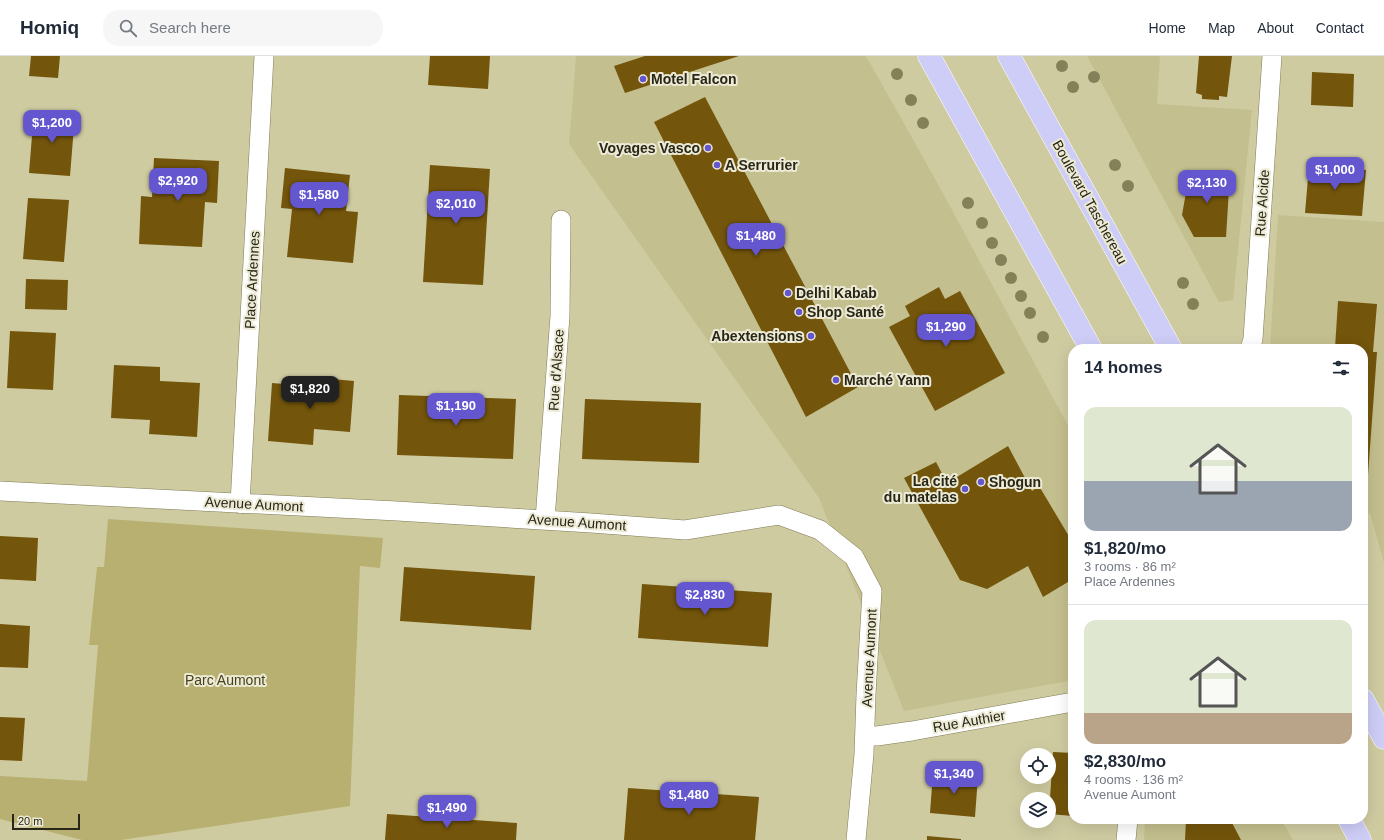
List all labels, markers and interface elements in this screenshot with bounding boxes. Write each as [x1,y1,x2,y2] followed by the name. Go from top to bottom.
[103,10,383,46] search box
[20,17,79,38] text: Homiq
[117,17,139,39] icon: search
[149,19,231,36] text: Search here
[1149,20,1186,36] text: Home
[1208,20,1235,36] text: Map
[1257,20,1294,36] text: About
[1316,20,1364,36] text: Contact
[651,71,737,87] place label: Motel Falcon
[638,74,648,84] marker: Motel Falcon
[19,110,85,144] pin: $1,200
[32,115,72,130] text: $1,200
[1049,137,1131,267] street label: Boulevard Taschereau
[599,140,700,156] place label: Voyages Vasco
[703,143,713,153] marker: Voyages Vasco
[725,157,798,173] place label: A Serrurier
[1302,157,1368,191] pin: $1,000
[712,160,722,170] marker: A Serrurier
[1315,162,1355,177] text: $1,000
[145,168,211,202] pin: $2,920
[1252,169,1272,237] street label: Rue Alcide
[1174,170,1240,204] pin: $2,130
[158,173,198,188] text: $2,920
[1187,175,1227,190] text: $2,130
[286,182,352,216] pin: $1,580
[299,187,339,202] text: $1,580
[423,191,489,225] pin: $2,010
[436,196,476,211] text: $2,010
[723,223,789,257] pin: $1,480
[736,228,776,243] text: $1,480
[241,231,263,329] street label: Place Ardennes
[796,285,877,301] place label: Delhi Kabab
[783,288,793,298] marker: Delhi Kabab
[807,304,884,320] place label: Shop Santé
[794,307,804,317] marker: Shop Santé
[913,314,979,348] pin: $1,290
[926,319,966,334] text: $1,290
[545,328,567,411] street label: Rue d'Alsace
[711,328,803,344] place label: Abextensions
[806,331,816,341] marker: Abextensions
[1330,357,1352,379] icon: filters
[1084,358,1162,377] text: 14 homes
[844,372,930,388] place label: Marché Yann
[831,375,841,385] marker: Marché Yann
[277,376,343,410] pin: $1,820
[290,381,330,396] text: $1,820
[423,393,489,427] pin: $1,190
[436,398,476,413] text: $1,190
[1182,433,1254,505] icon: home
[884,473,957,505] place label: La cité du matelas
[989,474,1041,490] place label: Shogun
[976,477,986,487] marker: Shogun
[960,484,970,494] marker: La cité du matelas
[204,493,304,515] street label: Avenue Aumont
[527,511,627,533] street label: Avenue Aumont
[1084,539,1166,558] text: $1,820/mo
[1084,559,1176,574] text: 3 rooms · 86 m²
[1084,574,1175,589] text: Place Ardennes
[672,582,738,616] pin: $2,830
[685,587,725,602] text: $2,830
[858,608,880,708] street label: Avenue Aumont
[1182,646,1254,718] icon: home
[185,672,265,688] park label: Parc Aumont
[932,707,1007,735] street label: Rue Authier
[1020,748,1056,828] map controls
[1020,748,1056,784] button: locate
[1084,752,1166,771] text: $2,830/mo
[921,761,987,795] pin: $1,340
[934,766,974,781] text: $1,340
[1084,772,1183,787] text: 4 rooms · 136 m²
[656,782,722,816] pin: $1,480
[669,787,709,802] text: $1,480
[1084,787,1176,802] text: Avenue Aumont
[1020,792,1056,828] button: layers
[414,795,480,829] pin: $1,490
[427,800,467,815] text: $1,490
[12,812,80,831] scale bar
[18,815,42,827] text: 20 m

